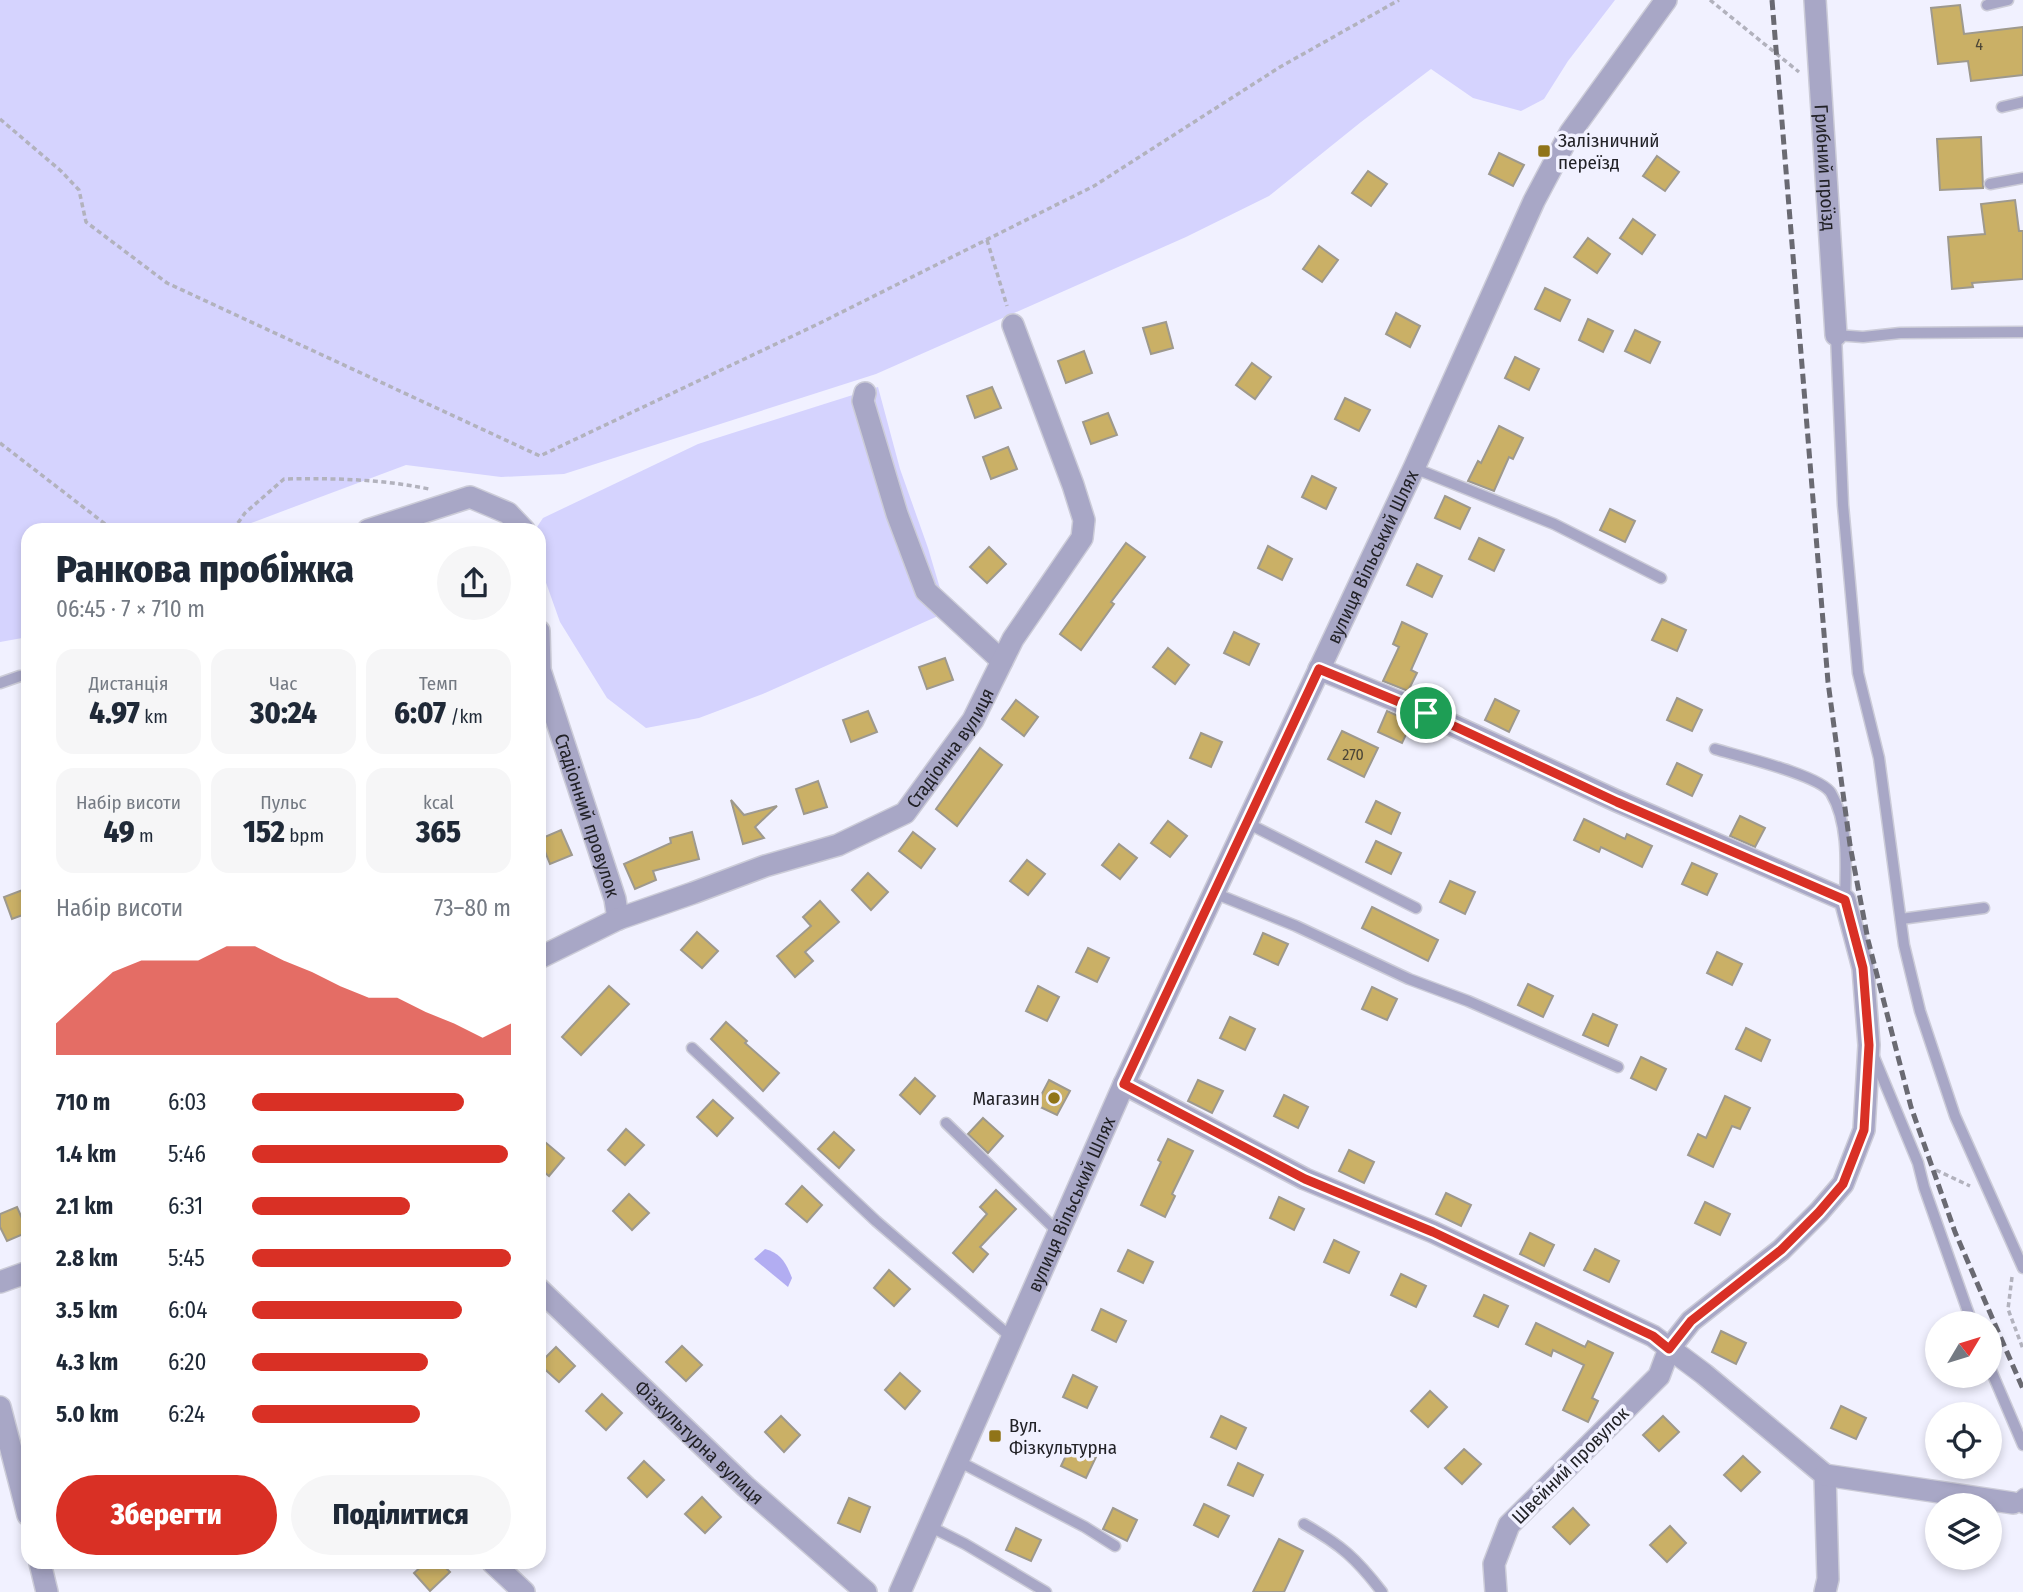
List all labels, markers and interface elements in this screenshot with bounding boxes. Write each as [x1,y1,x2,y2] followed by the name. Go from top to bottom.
[1975,35,1983,54] house number: 4
[1810,104,1840,232] street label: Грибний проїзд
[1558,129,1660,174] place label: Залізничний переїзд
[1536,143,1552,159] marker: Залізничний переїзд
[1322,466,1424,647] street label: вулиця Вільський Шлях
[56,546,354,592] text: Ранкова пробіжка
[437,546,511,620] button: share
[56,595,205,623] text: 06:45 · 7 × 710 m
[89,672,168,695] text: Дистанція
[270,672,297,695] text: Час
[419,672,458,695] text: Темп
[1396,683,1456,743] pin
[902,684,999,813] street label: Стадіонна вулиця
[1407,694,1445,732] icon: arrive
[89,695,140,731] text: 4.97
[250,695,317,731] text: 30:24
[394,695,446,731] text: 6:07
[140,705,168,728] text: km
[446,705,483,728] text: /km
[550,731,625,900] street label: Стадіонний провулок
[1342,745,1364,764] house number: 270
[76,791,181,814] text: Набір висоти
[260,791,307,814] text: Пульс
[423,791,454,814] text: kcal
[103,814,134,850] text: 49
[243,814,285,850] text: 152
[416,814,461,850] text: 365
[134,824,154,847] text: m
[285,824,324,847] text: bpm
[56,894,183,922] text: Набір висоти
[434,894,511,922] text: 73–80 m
[972,1087,1040,1110] place label: Магазин
[56,1088,110,1116] text: 710 m
[168,1088,206,1116] text: 6:03
[1046,1090,1062,1106] marker: Магазин
[1023,1112,1121,1295] street label: вулиця Вільський Шлях
[56,1140,116,1168] text: 1.4 km
[168,1140,206,1168] text: 5:46
[56,1192,113,1220] text: 2.1 km
[168,1192,203,1220] text: 6:31
[56,1244,118,1272] text: 2.8 km
[168,1244,205,1272] text: 5:45
[56,1296,118,1324] text: 3.5 km
[168,1296,207,1324] text: 6:04
[1925,1311,2002,1388] north arrow
[1925,1311,2002,1570] map controls
[56,1348,118,1376] text: 4.3 km
[168,1348,206,1376] text: 6:20
[630,1376,769,1509] street label: Фізкультурна вулиця
[56,1400,119,1428] text: 5.0 km
[168,1400,205,1428] text: 6:24
[1507,1402,1634,1529] street label: Швейний провулок
[1925,1402,2002,1479] button: locate
[1009,1414,1117,1459] place label: Вул. Фізкультурна
[987,1428,1003,1444] marker: Вул. Фізкультурна
[56,1475,277,1555] button: Зберегти
[291,1475,511,1555] button: Поділитися
[1925,1493,2002,1570] button: layers

